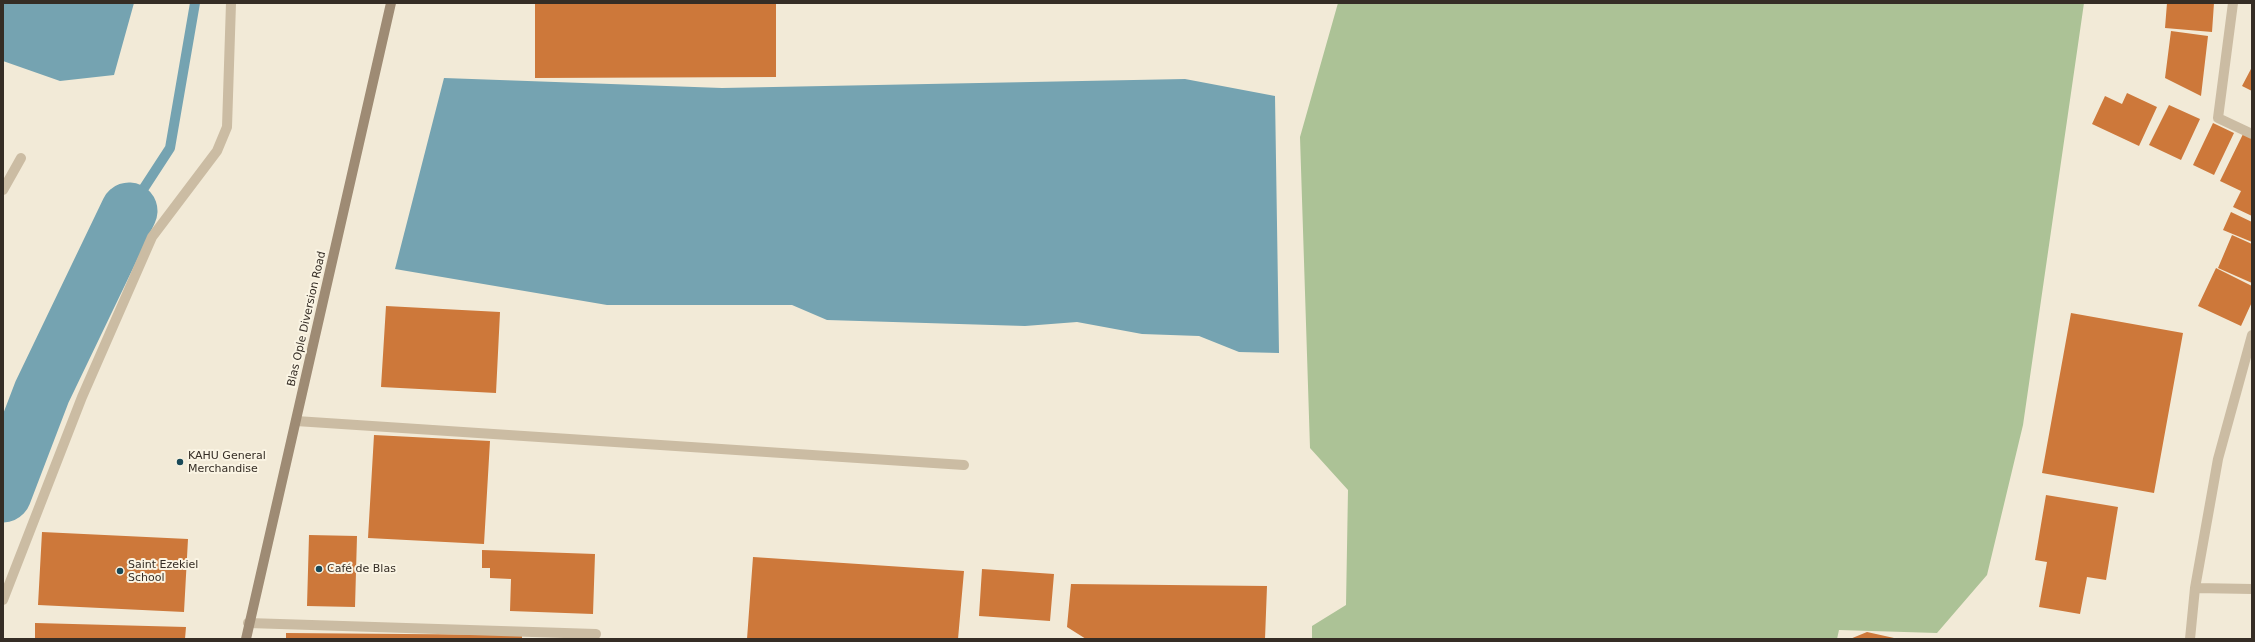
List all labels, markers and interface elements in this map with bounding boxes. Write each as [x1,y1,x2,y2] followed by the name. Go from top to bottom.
[285,250,329,388] street label: Blas Ople Diversion Road
[188,449,266,475] place label: KAHU General Merchandise
[175,457,185,467] marker: KAHU General Merchandise
[128,558,198,584] place label: Saint Ezekiel School
[327,562,396,576] place label: Café de Blas
[314,564,324,574] marker: Café de Blas
[115,566,125,576] marker: Saint Ezekiel School

